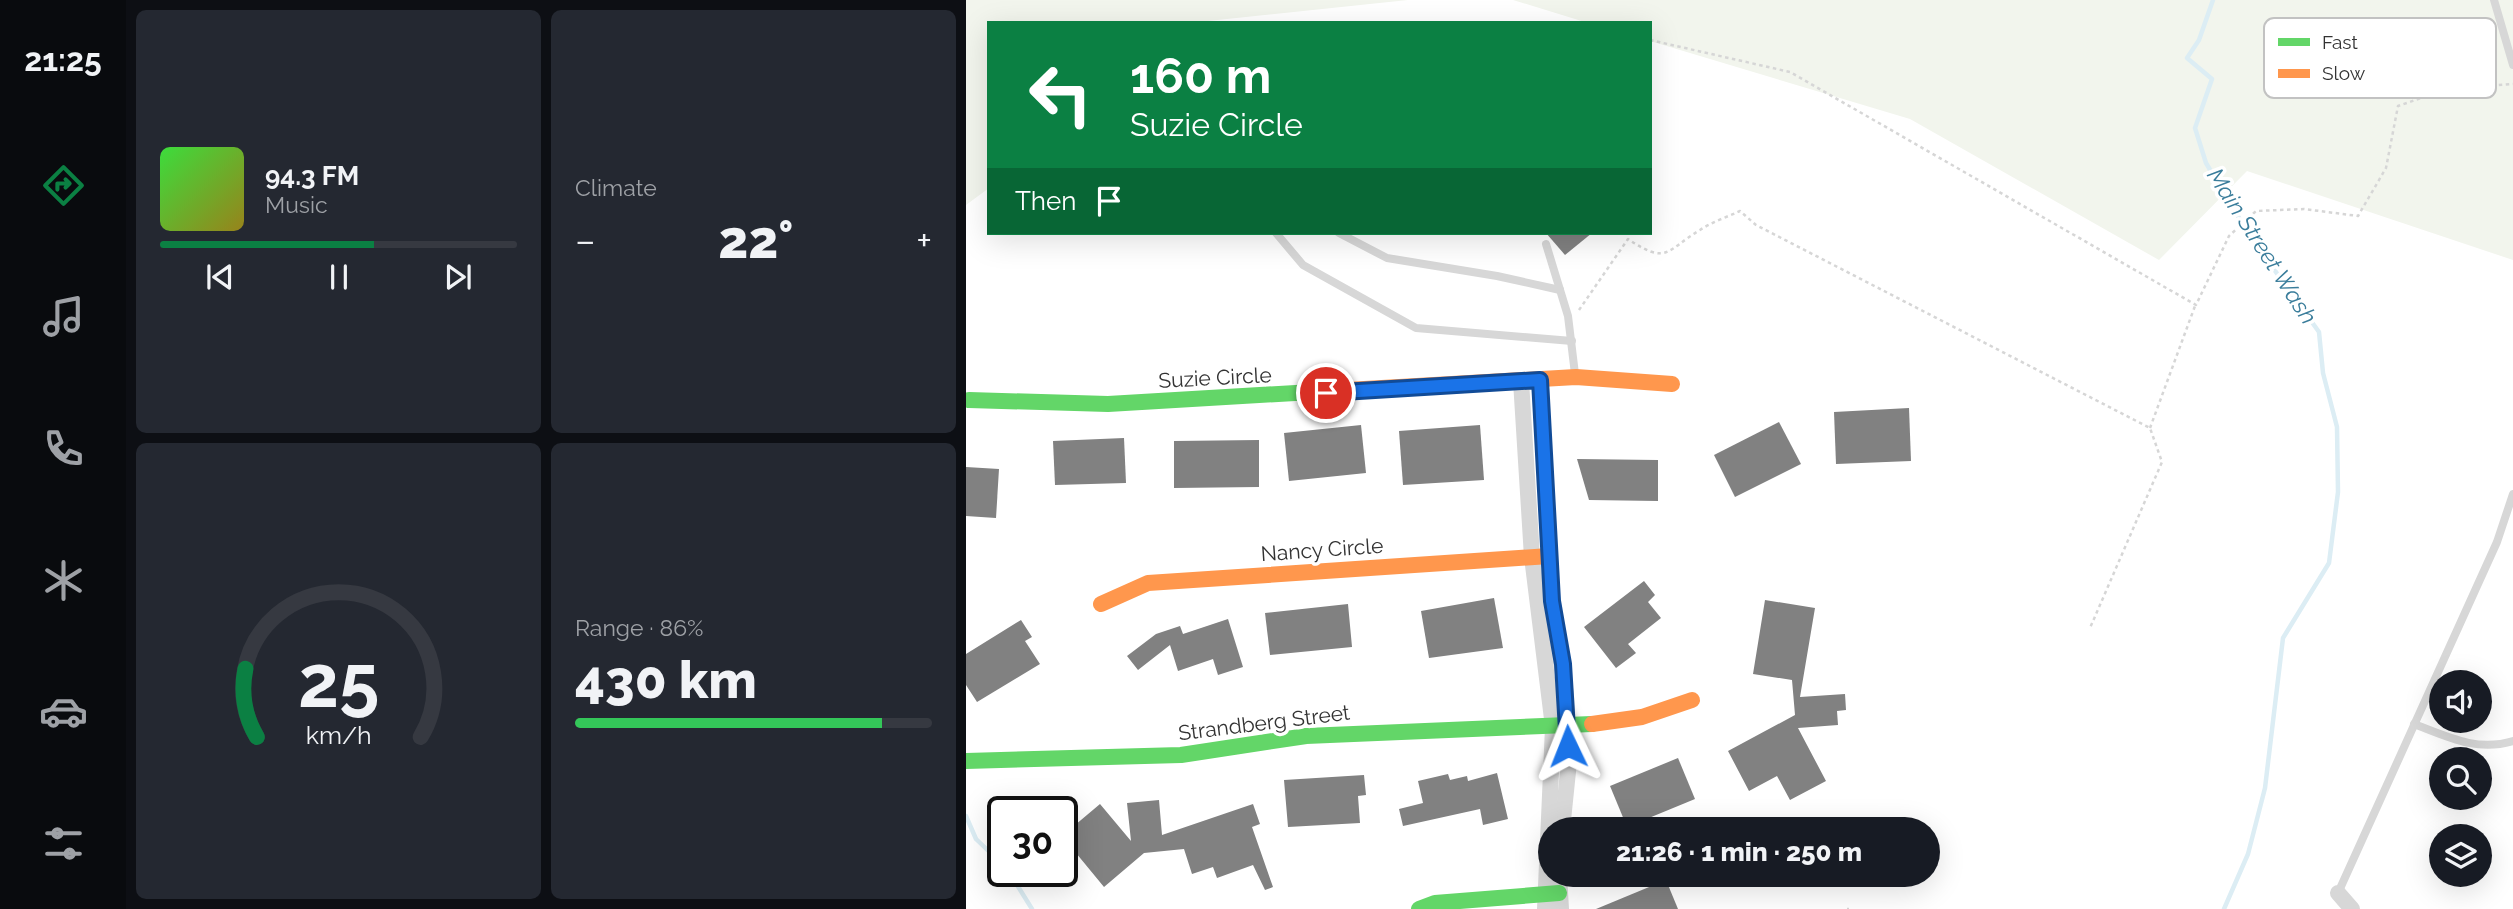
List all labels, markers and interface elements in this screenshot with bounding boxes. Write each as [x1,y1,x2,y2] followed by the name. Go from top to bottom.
[2264,18,2496,98] legend
[2322,31,2358,53] text: Fast
[24,41,102,78] text: 21:25
[1130,47,1271,104] text: 160 m
[1015,49,1106,140] icon: left
[2322,62,2366,84] text: Slow
[1130,106,1303,143] text: Suzie Circle
[39,161,88,210] icon: directions
[265,161,359,191] text: 94.3 FM
[2202,163,2323,329] water label: Main Street Wash
[575,174,657,201] text: Climate
[1090,182,1128,220] icon: arrive
[1015,186,1076,216] text: Then
[265,191,328,218] text: Music
[718,209,794,270] text: 22°
[575,218,595,263] text: −
[916,218,932,263] text: +
[201,258,239,296] icon: previous
[320,258,358,296] icon: pause
[439,258,477,296] icon: next
[39,292,88,341] icon: music
[1158,362,1272,393] street label: Suzie Circle
[1296,363,1356,423] pin
[1307,374,1345,412] icon: arrive
[39,424,88,473] icon: phone
[1260,533,1384,566] street label: Nancy Circle
[39,556,88,605] icon: climate
[575,614,704,641] text: Range · 86%
[298,639,379,724] text: 25
[575,649,757,710] text: 430 km
[2429,670,2492,887] map controls
[2429,670,2492,733] button: sound
[39,687,88,736] icon: car
[1177,700,1351,745] street label: Strandberg Street
[1531,709,1605,783] position arrow
[306,720,371,750] text: km/h
[2429,747,2492,810] button: search
[987,796,1078,887] speed limit sign: 30
[39,819,88,868] icon: filters
[2429,824,2492,887] button: layers
[1616,837,1862,867] text: 21:26 · 1 min · 250 m

